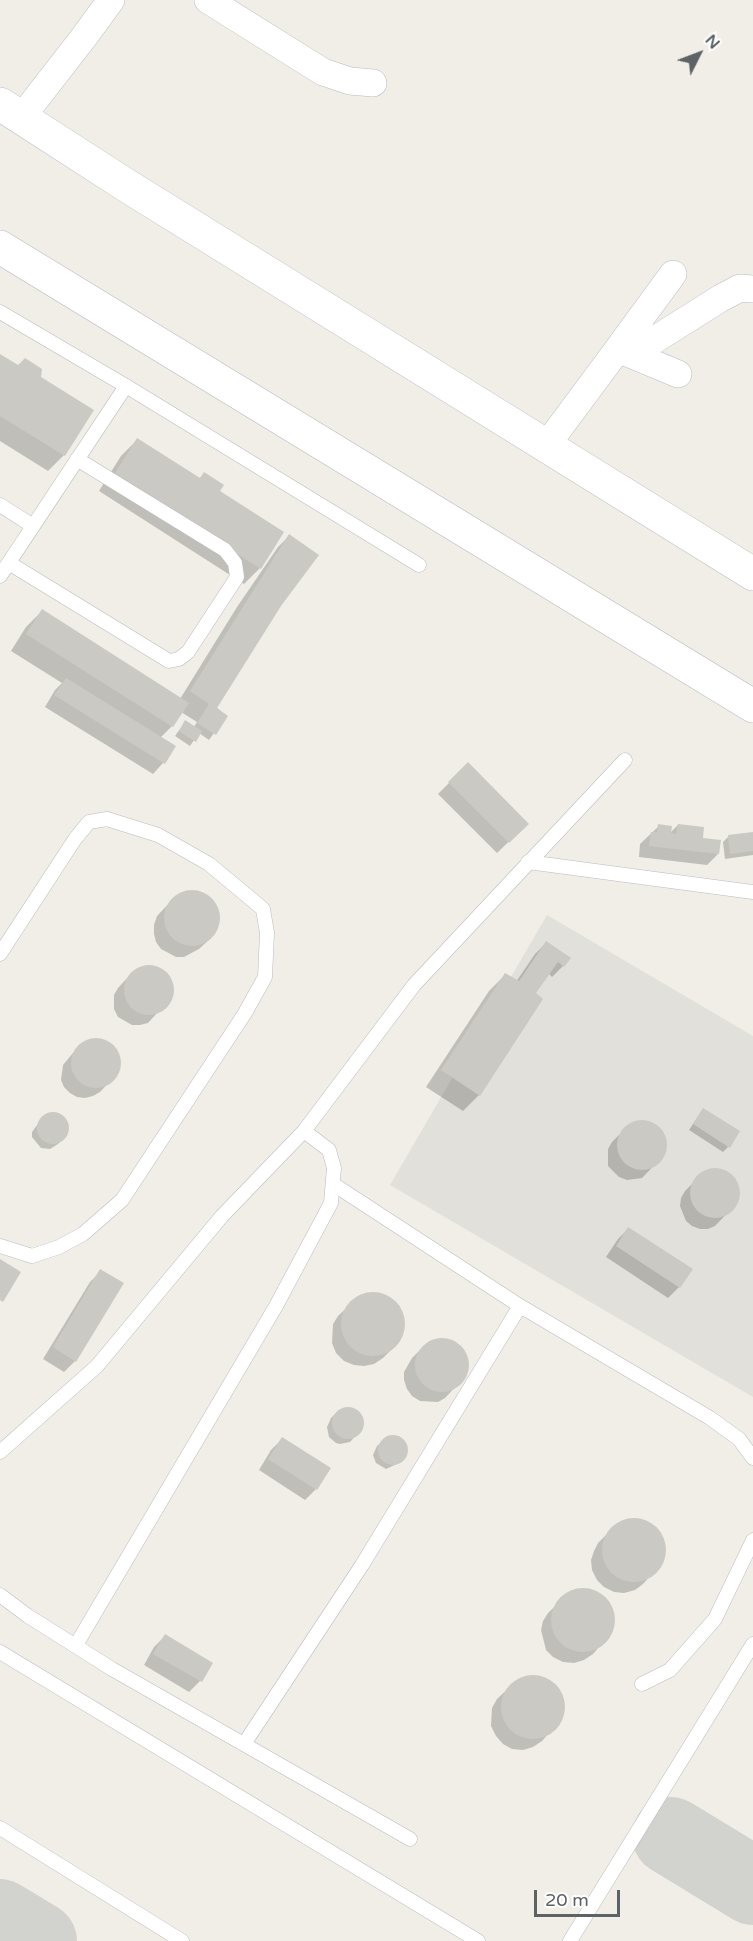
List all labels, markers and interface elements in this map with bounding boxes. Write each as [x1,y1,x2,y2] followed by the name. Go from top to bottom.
[669,24,729,84] north arrow
[701,30,724,53] text: N
[537,1878,622,1916] scale bar
[545,1889,589,1911] text: 20 m

